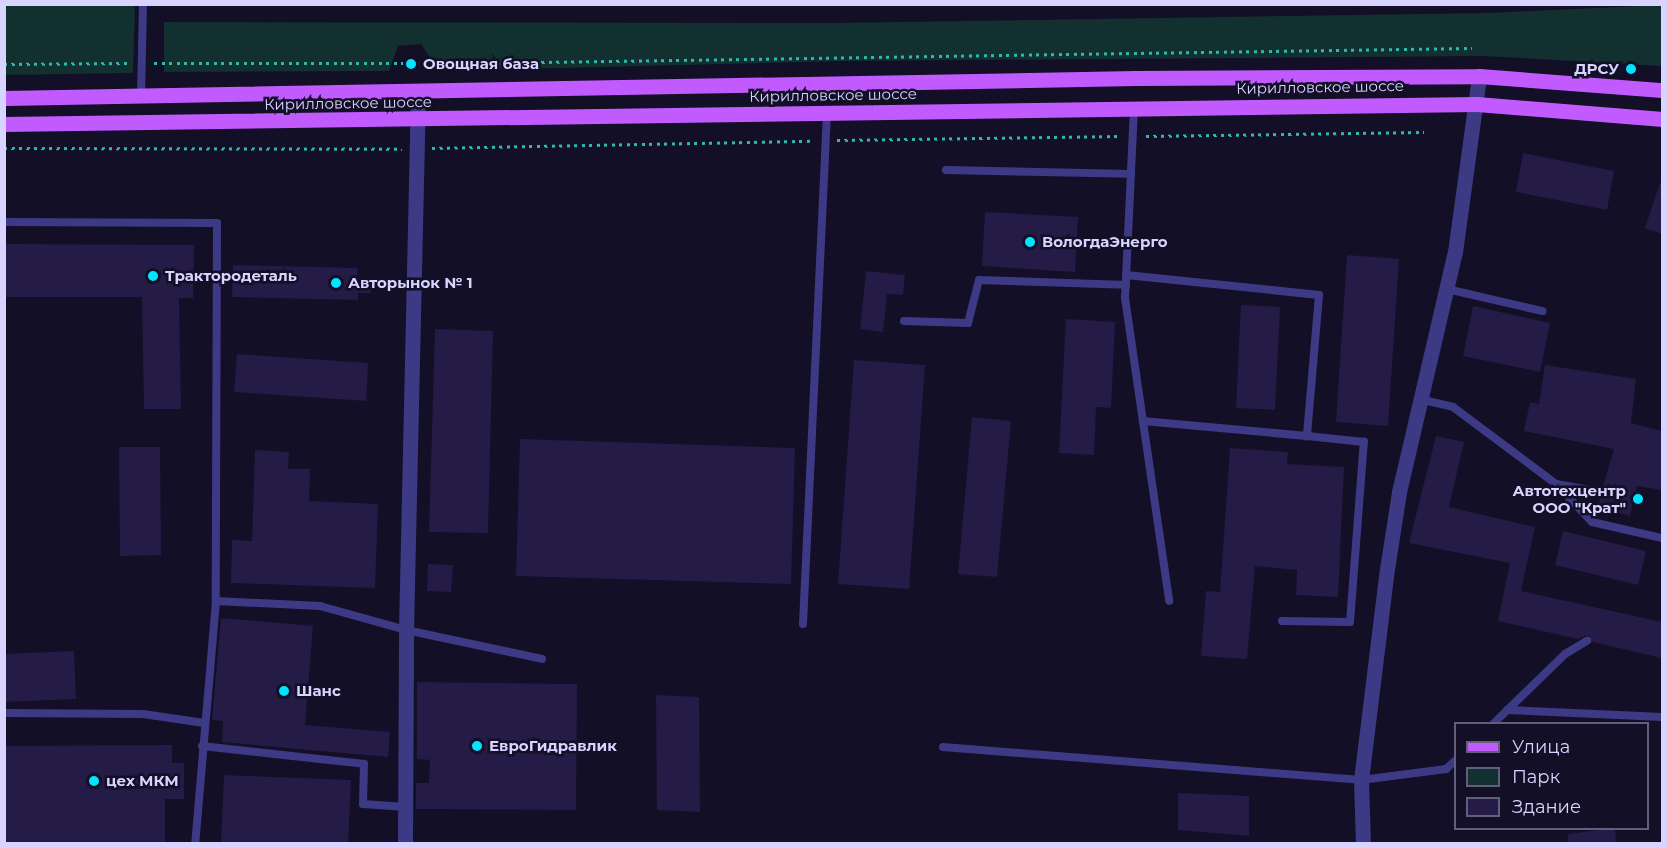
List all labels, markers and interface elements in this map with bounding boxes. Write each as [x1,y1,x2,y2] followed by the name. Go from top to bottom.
[423,55,539,73] place label: Овощная база
[404,57,418,71] marker: Овощная база
[1574,60,1619,78] place label: ДРСУ
[1624,62,1638,76] marker: ДРСУ
[1236,77,1404,97] street label: Кирилловское шоссе
[749,85,917,105] street label: Кирилловское шоссе
[264,93,432,113] street label: Кирилловское шоссе
[1042,233,1168,251] place label: ВологдаЭнерго
[1023,235,1037,249] marker: ВологдаЭнерго
[165,267,297,285] place label: Трактородеталь
[146,269,160,283] marker: Трактородеталь
[348,274,473,292] place label: Авторынок № 1
[329,276,343,290] marker: Авторынок № 1
[1512,481,1626,516] place label: Автотехцентр ООО "Крат"
[1631,492,1645,506] marker: Автотехцентр ООО "Крат"
[296,682,341,700] place label: Шанс
[277,684,291,698] marker: Шанс
[1454,722,1649,830] legend
[1512,736,1570,758] text: Улица
[489,737,617,755] place label: ЕвроГидравлик
[470,739,484,753] marker: ЕвроГидравлик
[1512,766,1560,788] text: Парк
[106,772,179,790] place label: цех МКМ
[87,774,101,788] marker: цех МКМ
[1512,796,1581,818] text: Здание

